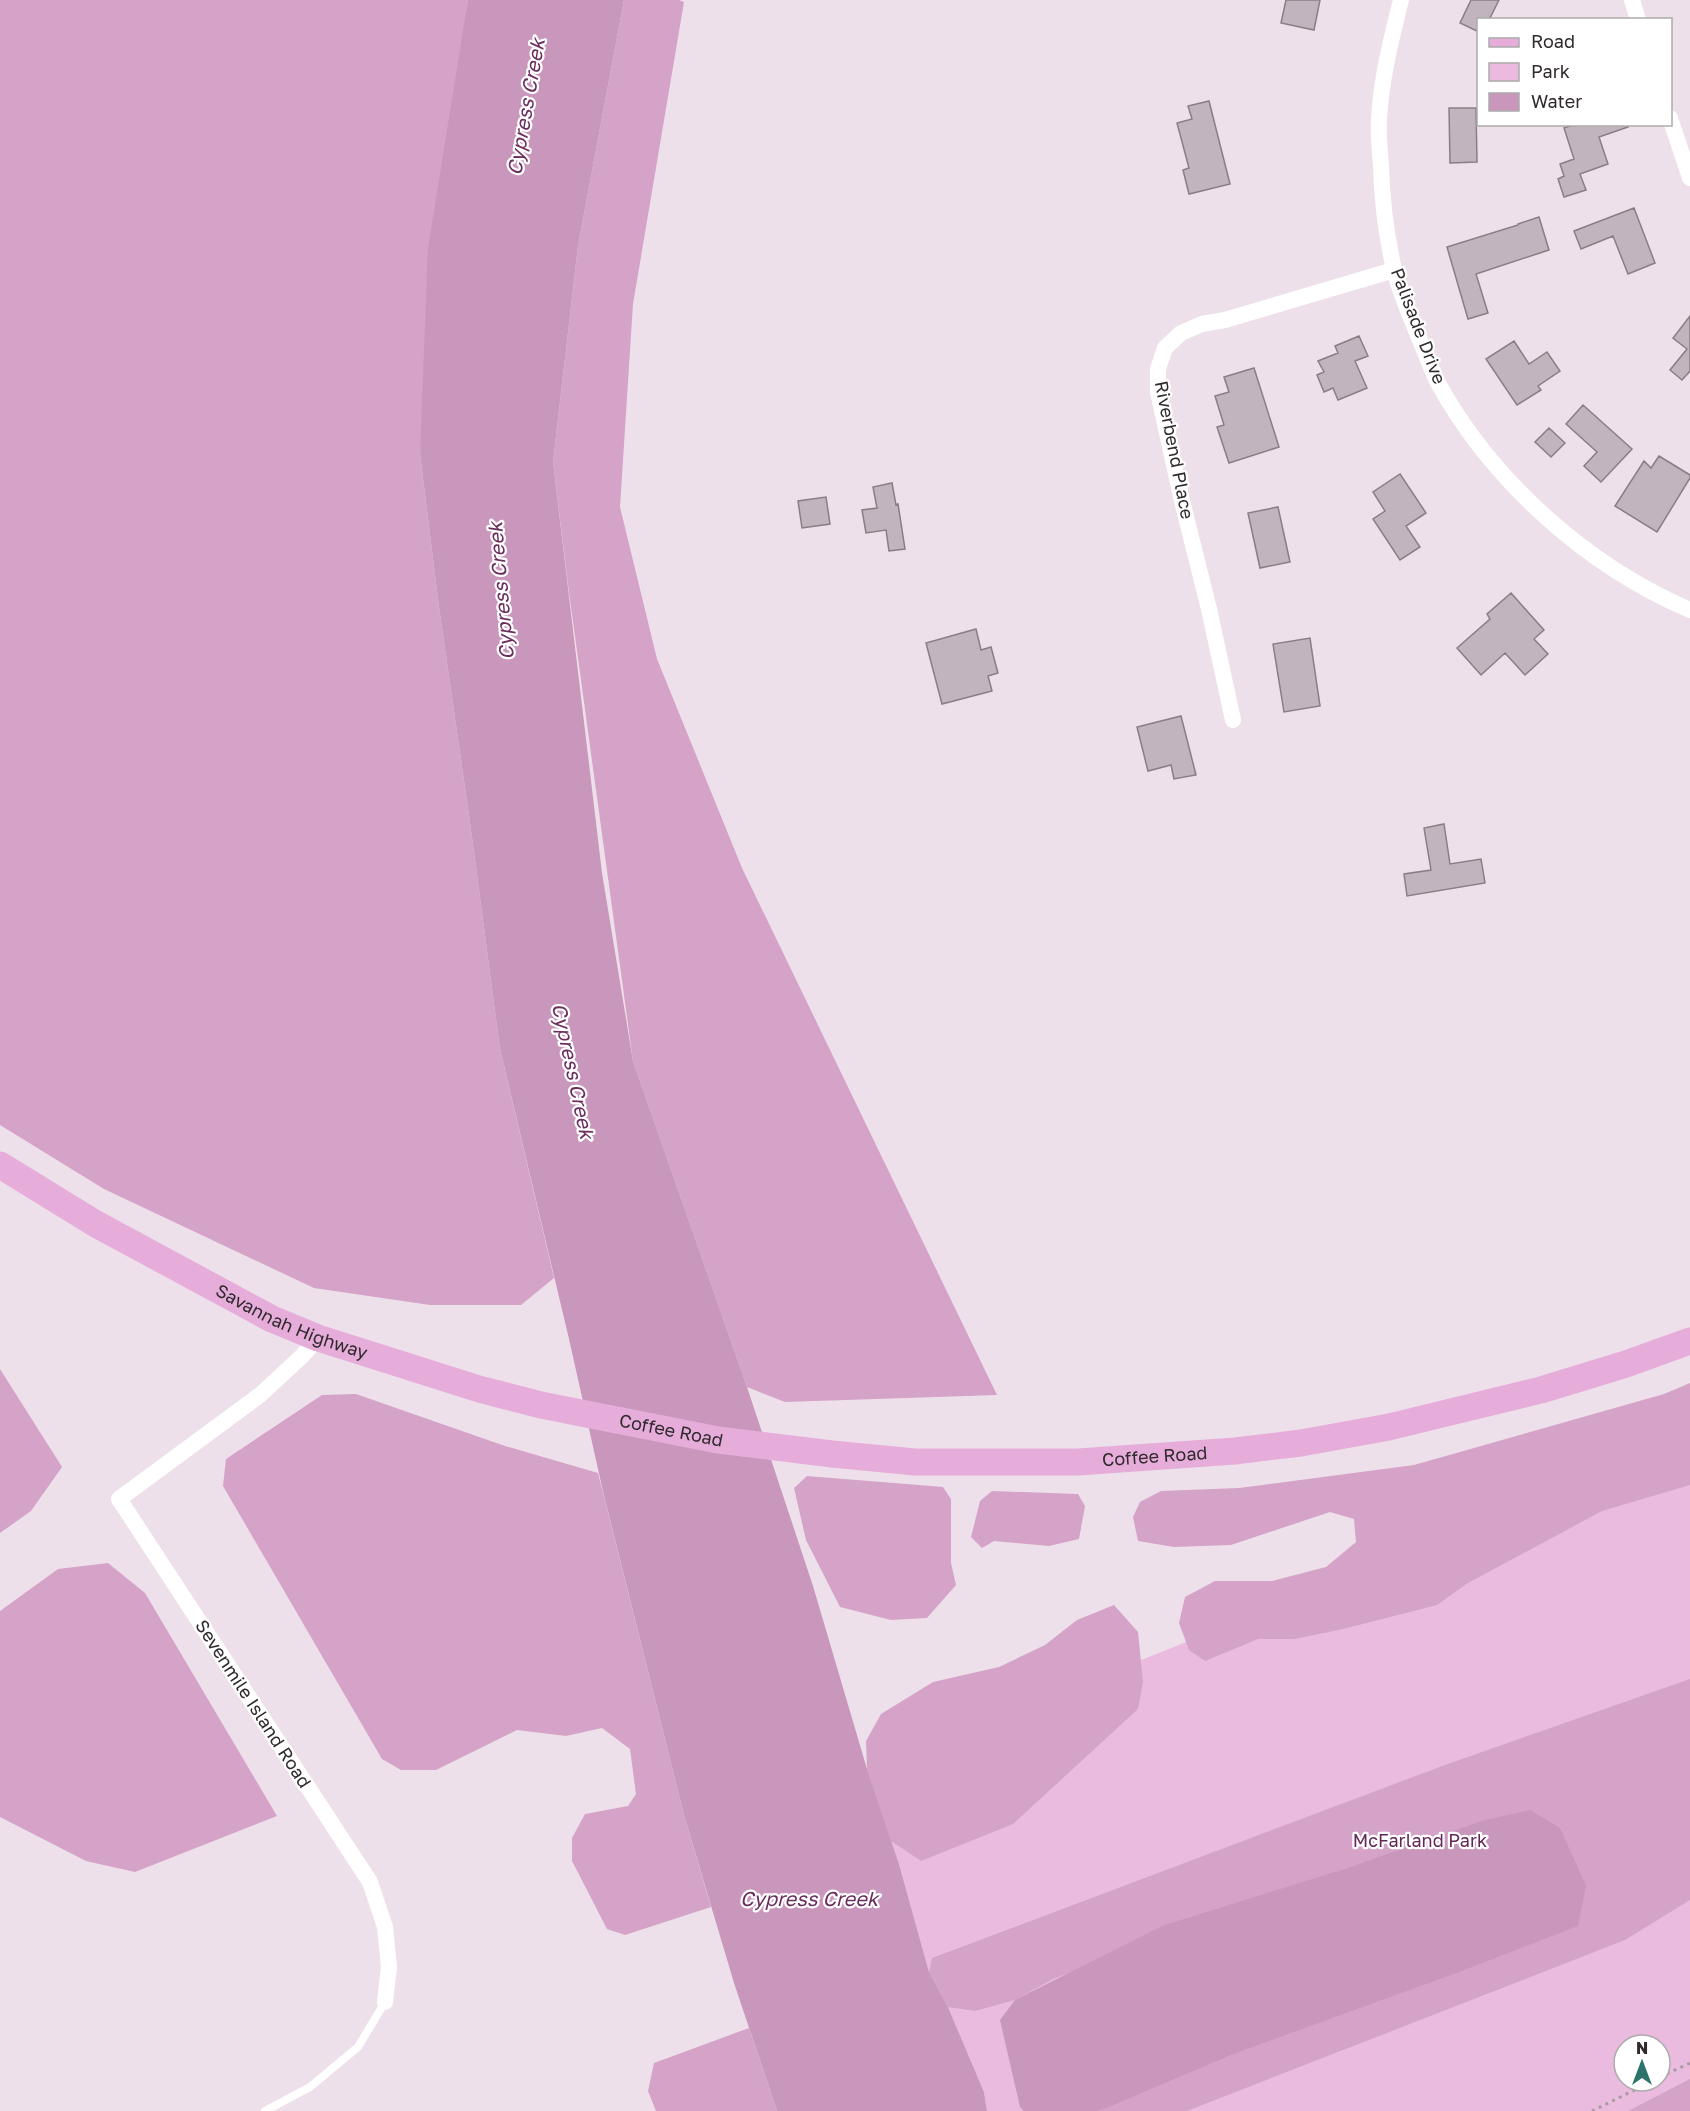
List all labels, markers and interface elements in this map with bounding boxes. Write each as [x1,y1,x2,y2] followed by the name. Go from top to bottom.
[1477,18,1672,126] legend
[1531,30,1575,52] text: Road
[501,34,550,177] water label: Cypress Creek
[1531,60,1570,82] text: Park
[1531,90,1582,112] text: Water
[1387,264,1451,387] street label: Palisade Drive
[1151,379,1199,521] street label: Riverbend Place
[482,518,519,661] water label: Cypress Creek
[547,1001,601,1144] water label: Cypress Creek
[212,1279,371,1363] street label: Savannah Highway
[617,1409,725,1451] street label: Coffee Road
[1101,1441,1208,1470] street label: Coffee Road
[191,1615,316,1792] street label: Sevenmile Island Road
[1353,1829,1487,1851] park label: McFarland Park
[740,1886,881,1911] water label: Cypress Creek
[1612,2033,1672,2093] north arrow
[1636,2038,1648,2058] text: N

